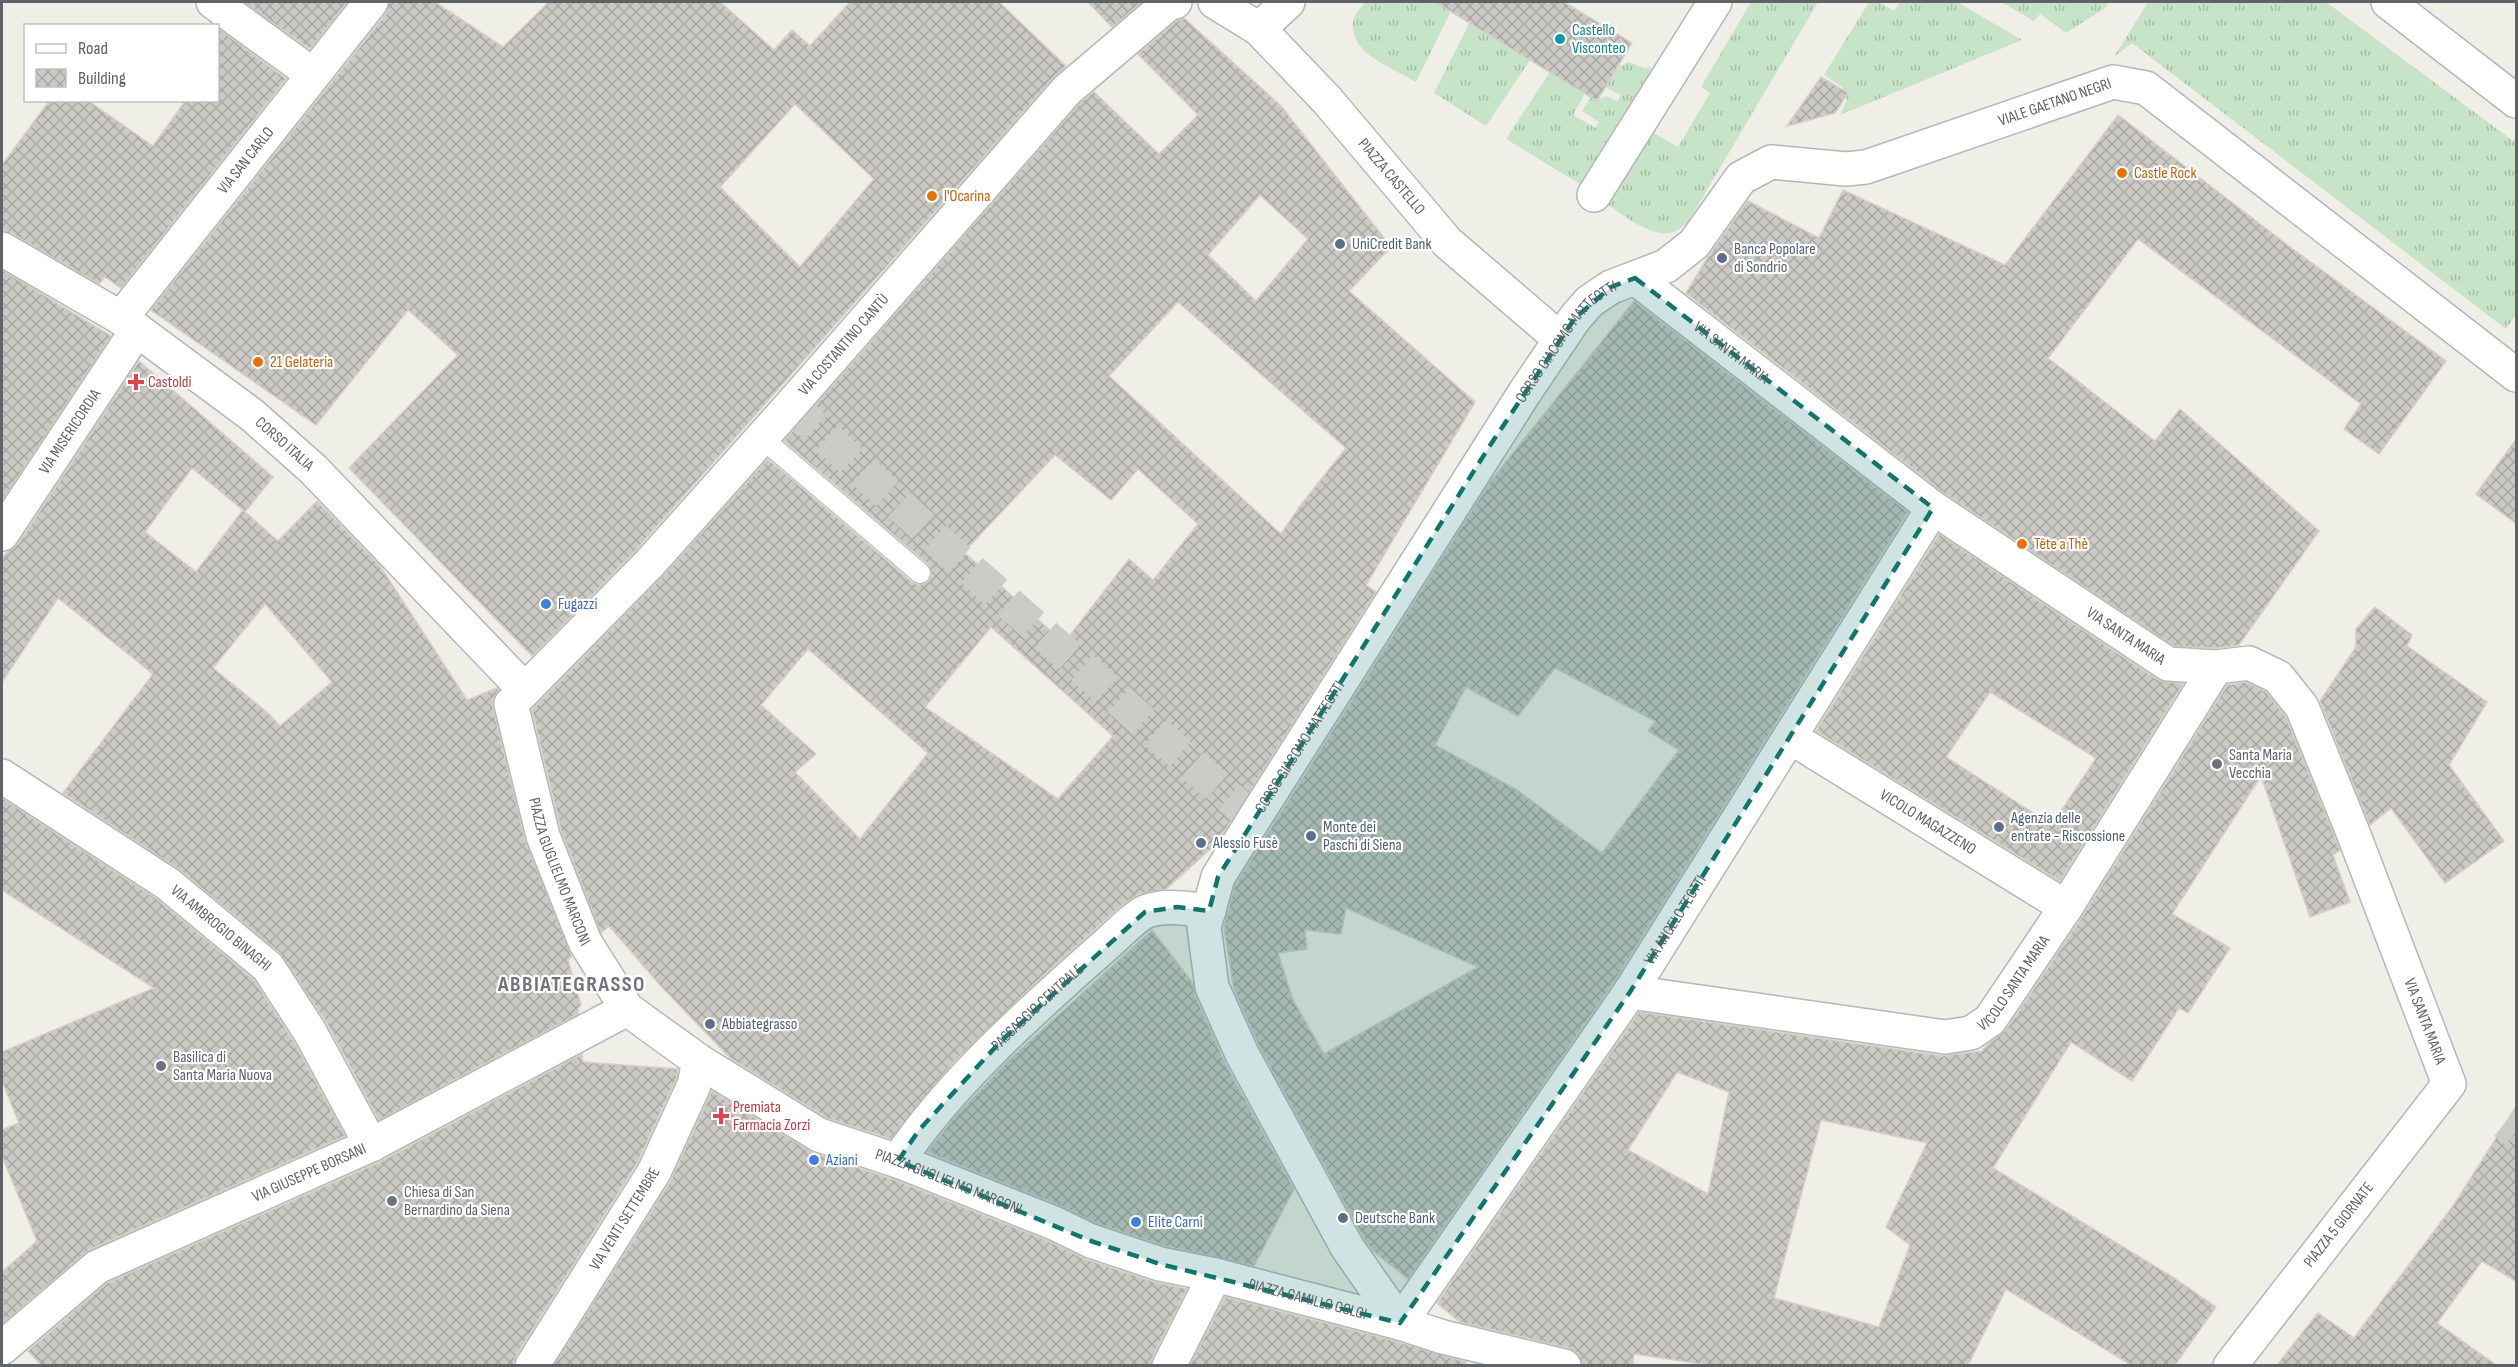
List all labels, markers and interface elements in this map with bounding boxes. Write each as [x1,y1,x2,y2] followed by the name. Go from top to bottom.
[1572,21,1626,58] place label: Castello Visconteo
[24,24,219,102] legend
[1553,32,1567,46] marker: Castello Visconteo
[78,38,108,59] text: Road
[78,68,126,89] text: Building
[1996,74,2114,130] street label: VIALE GAETANO NEGRI
[213,123,278,198] street label: VIA SAN CARLO
[1354,135,1429,218] street label: PIAZZA CASTELLO
[2134,164,2197,183] place label: Castle Rock
[2115,166,2129,180] marker: Castle Rock
[944,187,990,206] place label: l'Ocarina
[925,189,939,203] marker: l'Ocarina
[1352,235,1432,254] place label: UniCredit Bank
[1333,237,1347,251] marker: UniCredit Bank
[1734,240,1816,277] place label: Banca Popolare di Sondrio
[1715,251,1729,265] marker: Banca Popolare di Sondrio
[1511,276,1619,406] street label: CORSO GIACOMO MATTEOTTI
[795,290,893,400] street label: VIA COSTANTINO CANTÙ
[1690,317,1773,388] street label: VIA SANTA MARIA
[270,353,333,372] place label: 21 Gelateria
[251,355,265,369] marker: 21 Gelateria
[148,373,191,392] place label: Castoldi
[129,375,143,389] marker: Castoldi
[35,385,105,477] street label: VIA MISERICORDIA
[251,413,318,475] street label: CORSO ITALIA
[2034,535,2088,554] place label: Tête a Thè
[2015,537,2029,551] marker: Tête a Thè
[558,595,598,614] place label: Fugazzi
[539,597,553,611] marker: Fugazzi
[2083,603,2169,669] street label: VIA SANTA MARIA
[1251,677,1349,816] street label: CORSO GIACOMO MATTEOTTI
[2229,746,2292,783] place label: Santa Maria Vecchia
[2210,757,2224,771] marker: Santa Maria Vecchia
[1876,785,1980,859] street label: VICOLO MAGAZZENO
[525,796,594,949] street label: PIAZZA GUGLIELMO MARCONI
[2010,809,2125,846] place label: Agenzia delle entrate - Riscossione
[1323,818,1402,855] place label: Monte dei Paschi di Siena
[1992,820,2006,834] marker: Agenzia delle entrate - Riscossione
[1304,829,1318,843] marker: Monte dei Paschi di Siena
[1212,834,1278,853] place label: Alessio Fusè
[1194,836,1208,850] marker: Alessio Fusè
[1640,872,1710,968] street label: VIA ANGELO TEOTTI
[167,881,275,975] street label: VIA AMBROGIO BINAGHI
[1974,932,2054,1035] street label: VICOLO SANTA MARIA
[987,960,1087,1055] street label: PASSAGGIO CENTRALE
[497,971,646,998] district label: ABBIATEGRASSO
[2400,975,2450,1067] street label: VIA SANTA MARIA
[721,1015,798,1034] place label: Abbiategrasso
[703,1017,717,1031] marker: Abbiategrasso
[173,1048,272,1085] place label: Basilica di Santa Maria Nuova
[154,1059,168,1073] marker: Basilica di Santa Maria Nuova
[733,1098,810,1135] place label: Premiata Farmacia Zorzi
[714,1109,728,1123] marker: Premiata Farmacia Zorzi
[249,1139,369,1206] street label: VIA GIUSEPPE BORSANI
[873,1145,1025,1219] street label: PIAZZA GUGLIELMO MARCONI
[825,1151,858,1170] place label: Aziani
[807,1153,821,1167] marker: Aziani
[585,1165,664,1274] street label: VIA VENTI SETTEMBRE
[2300,1179,2378,1271] street label: PIAZZA 5 GIORNATE
[404,1183,510,1220] place label: Chiesa di San Bernardino da Siena
[385,1194,399,1208] marker: Chiesa di San Bernardino da Siena
[1355,1209,1435,1228] place label: Deutsche Bank
[1336,1211,1350,1225] marker: Deutsche Bank
[1148,1213,1203,1232] place label: Elite Carni
[1129,1215,1143,1229] marker: Elite Carni
[1246,1275,1369,1324] street label: PIAZZA CAMILLO GOLGI

